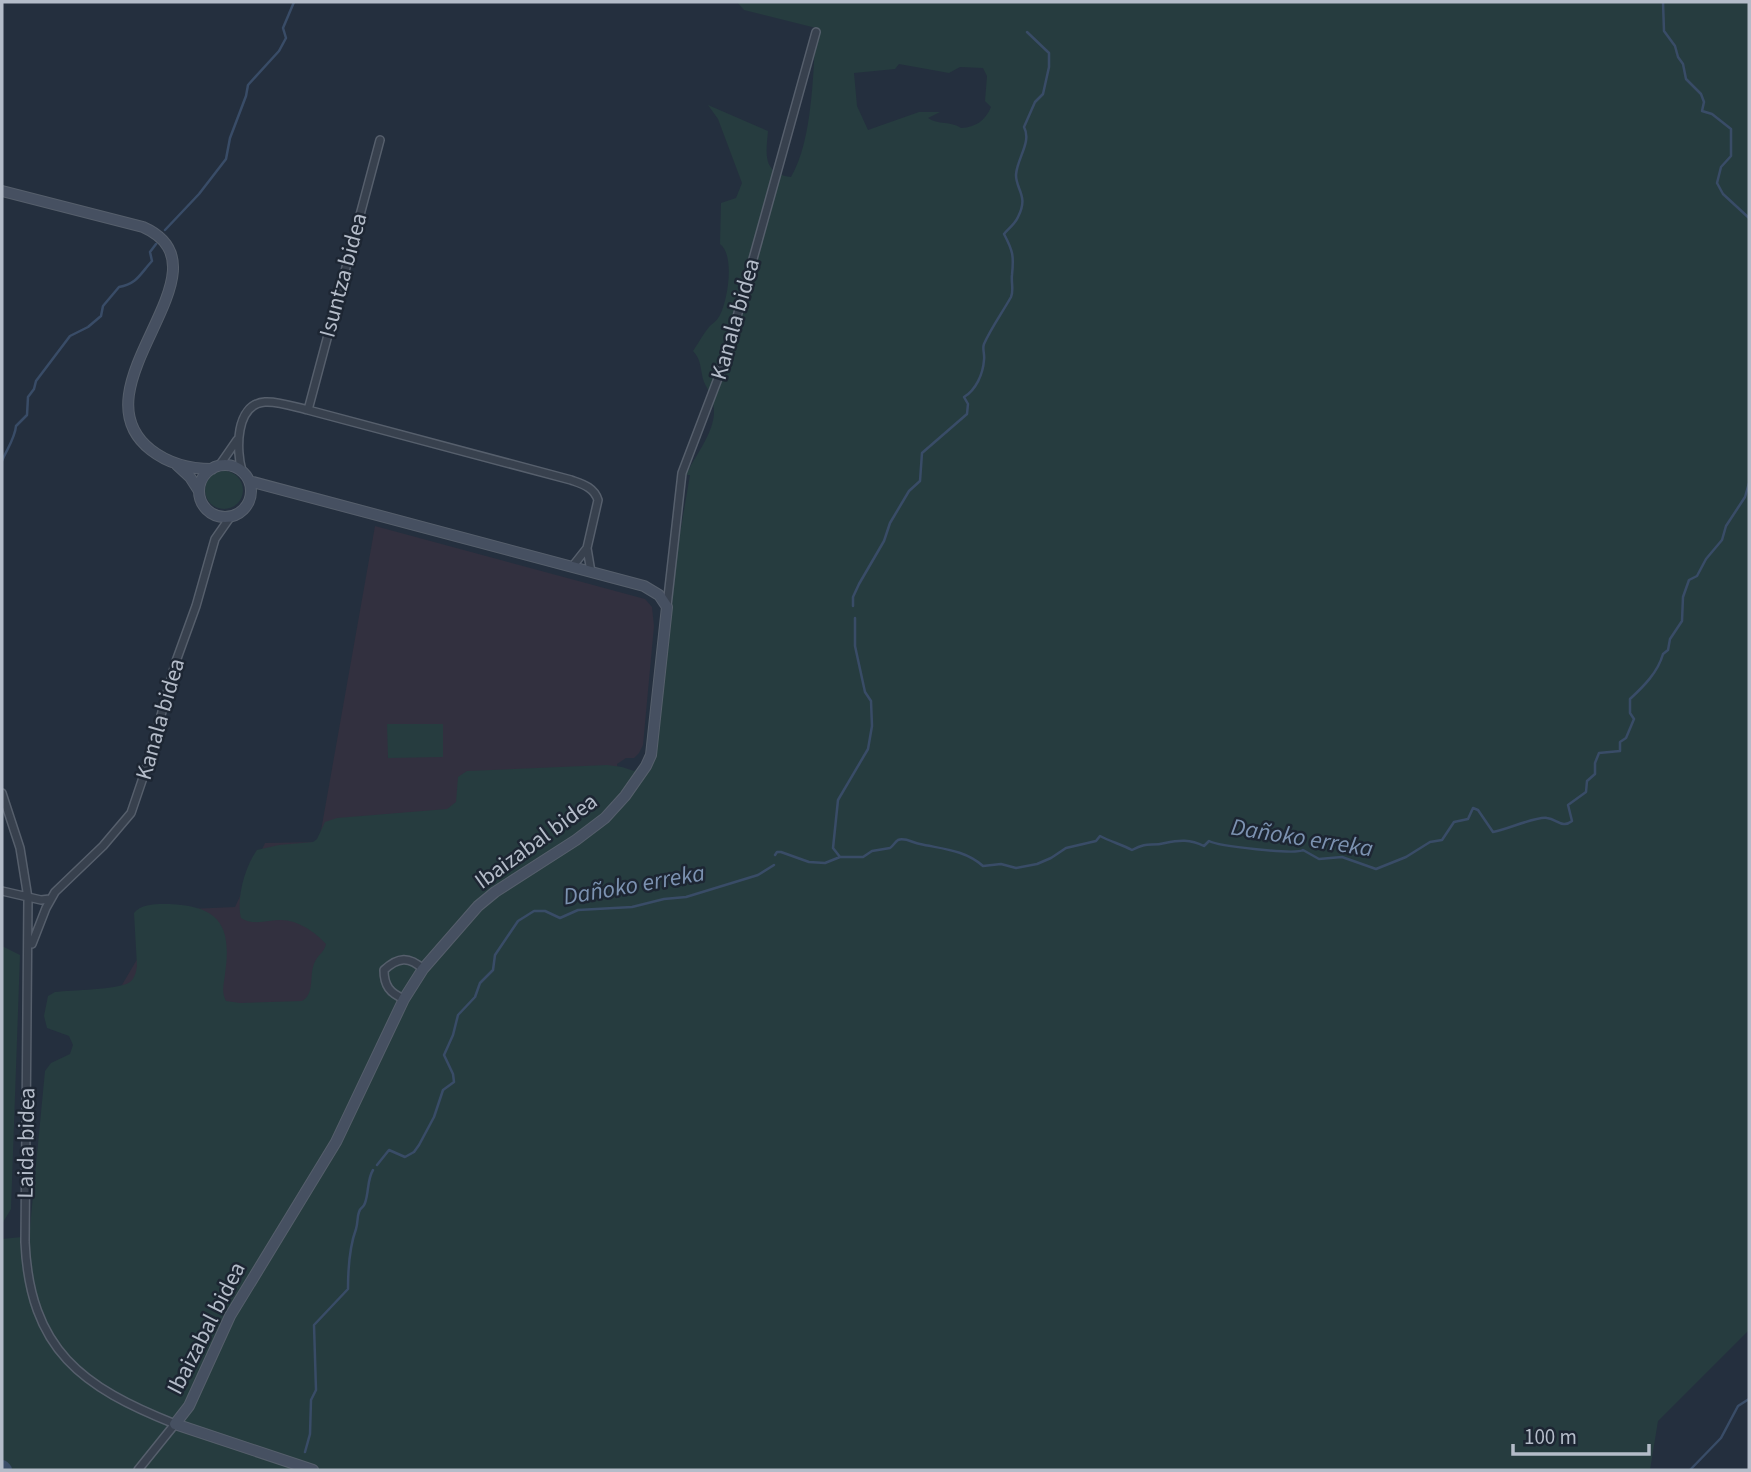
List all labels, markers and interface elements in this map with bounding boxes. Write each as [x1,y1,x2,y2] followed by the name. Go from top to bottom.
[311,209,375,341] street label: Isuntza bidea
[702,254,768,384] street label: Kanala bidea
[127,654,193,784] street label: Kanala bidea
[468,785,604,897] street label: Ibaizabal bidea
[1228,810,1376,867] water label: Dañoko erreka
[560,855,708,915] water label: Dañoko erreka
[9,1087,43,1199] street label: Laida bidea
[158,1256,254,1400] street label: Ibaizabal bidea
[1513,1412,1650,1456] scale bar
[1524,1422,1577,1452] text: 100 m

